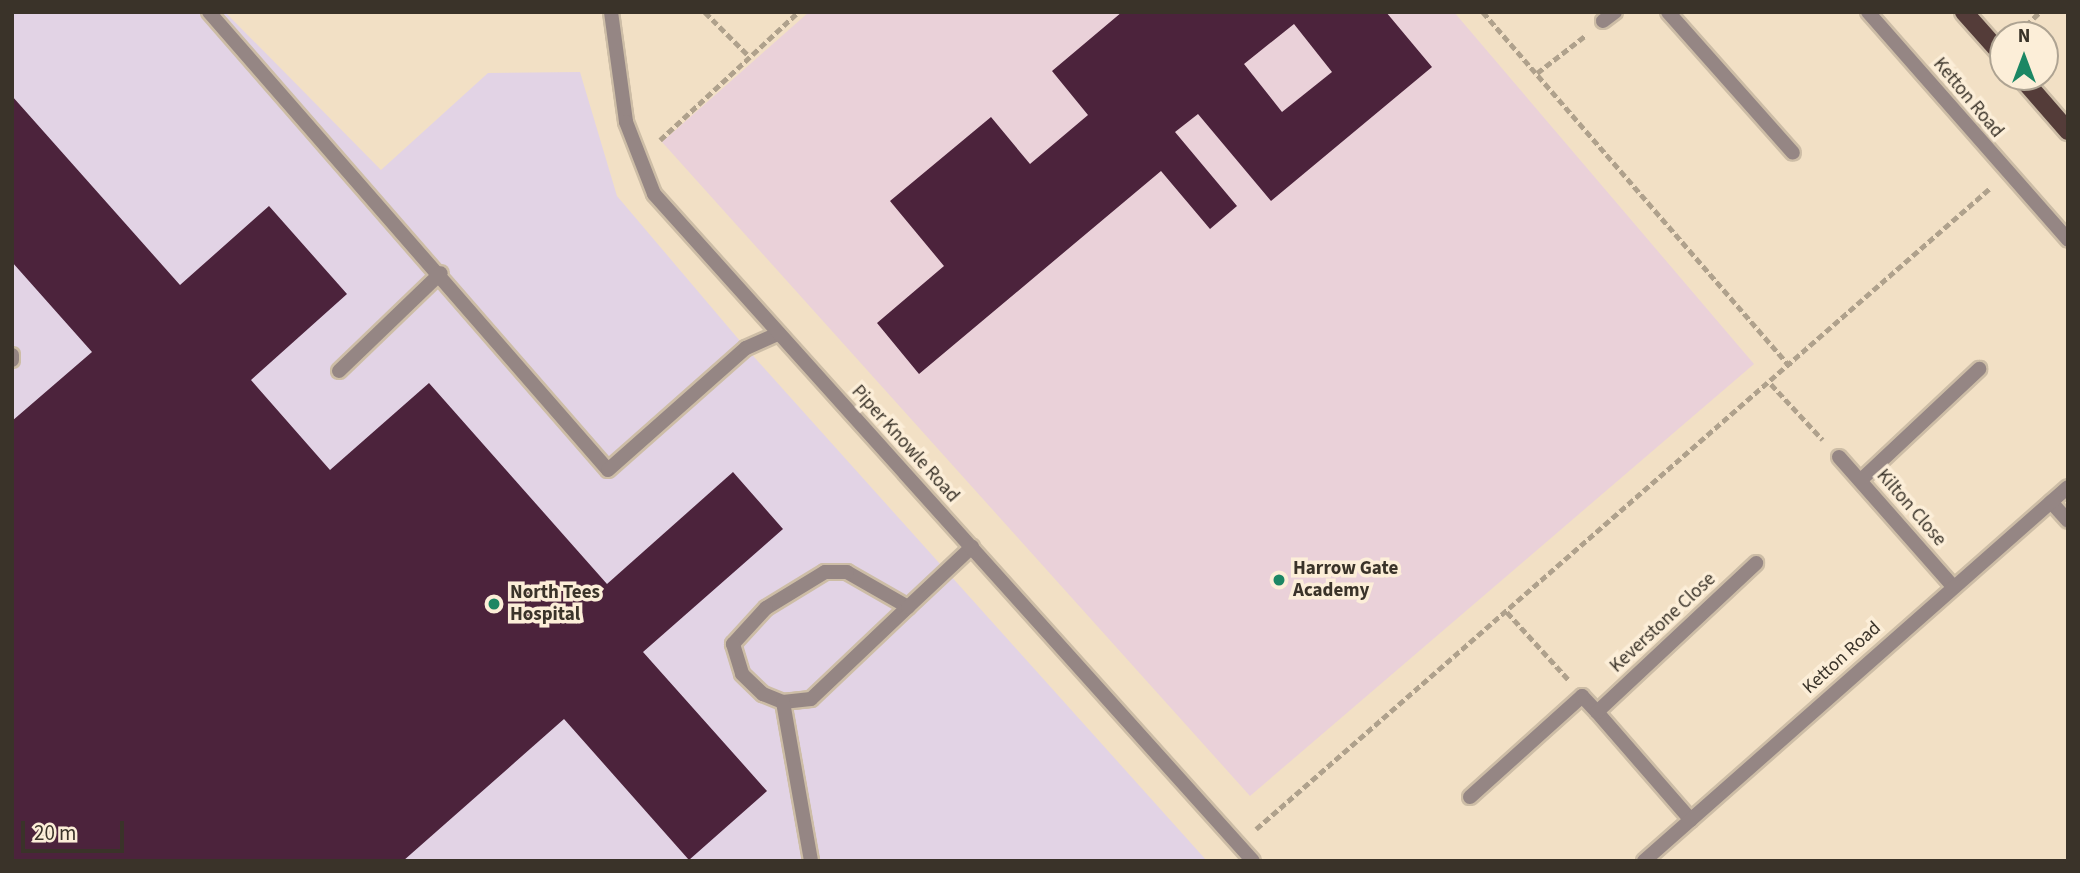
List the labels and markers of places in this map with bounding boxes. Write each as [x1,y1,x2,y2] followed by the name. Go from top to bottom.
[1293,558,1398,602] place label: Harrow Gate Academy
[1271,572,1287,588] marker: Harrow Gate Academy
[510,582,600,626] place label: North Tees Hospital
[484,594,504,614] marker: North Tees Hospital

